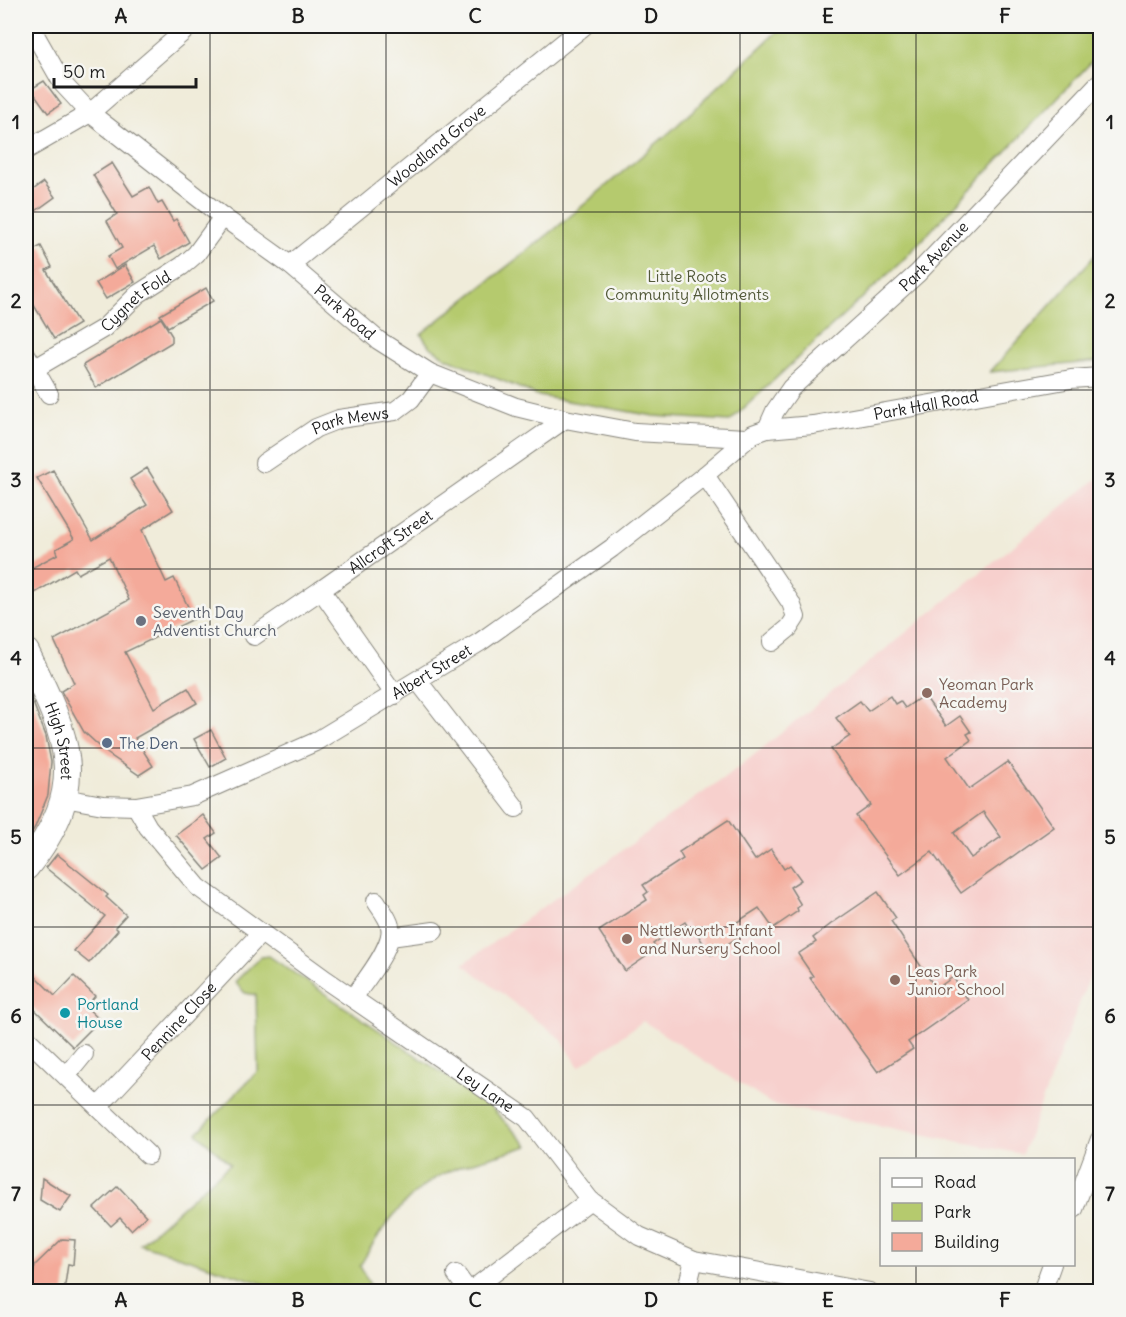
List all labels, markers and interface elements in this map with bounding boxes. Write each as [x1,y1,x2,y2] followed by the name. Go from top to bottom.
[115,3,128,28] text: A
[291,3,305,28] text: B
[468,3,482,28] text: C
[644,3,658,28] text: D
[822,3,834,28] text: E
[999,3,1011,28] text: F
[54,51,196,89] scale bar
[63,60,105,83] text: 50 m
[384,100,490,191] street label: Woodland Grove
[12,109,20,134] text: 1
[1106,109,1114,134] text: 1
[895,217,972,295] street label: Park Avenue
[96,266,174,336] street label: Cygnet Fold
[605,266,769,304] park label: Little Roots Community Allotments
[310,280,380,344] street label: Park Road
[11,288,22,313] text: 2
[1105,288,1116,313] text: 2
[872,386,980,424] street label: Park Hall Road
[309,402,390,439] street label: Park Mews
[10,467,22,492] text: 3
[1104,467,1116,492] text: 3
[344,505,437,578] street label: Allcroft Street
[153,602,276,640] place label: Seventh Day Adventist Church
[134,614,148,628] marker: Seventh Day Adventist Church
[388,639,475,703] street label: Albert Street
[10,645,22,670] text: 4
[1104,645,1116,670] text: 4
[939,674,1034,712] place label: Yeoman Park Academy
[920,686,934,700] marker: Yeoman Park Academy
[41,699,77,781] street label: High Street
[119,733,178,753] place label: The Den
[100,736,114,750] marker: The Den
[10,824,22,849] text: 5
[1104,824,1116,849] text: 5
[639,920,781,958] place label: Nettleworth Infant and Nursery School
[620,932,634,946] marker: Nettleworth Infant and Nursery School
[907,961,1004,999] place label: Leas Park Junior School
[888,973,902,987] marker: Leas Park Junior School
[137,977,220,1064] street label: Pennine Close
[77,994,139,1032] place label: Portland House
[10,1003,22,1028] text: 6
[1104,1003,1116,1028] text: 6
[58,1006,72,1020] marker: Portland House
[453,1063,518,1116] street label: Ley Lane
[880,1158,1075,1266] legend
[934,1170,977,1193] text: Road
[11,1181,21,1206] text: 7
[1105,1181,1115,1206] text: 7
[934,1200,971,1223] text: Park
[934,1230,999,1253] text: Building
[115,1287,128,1312] text: A
[291,1287,305,1312] text: B
[468,1287,482,1312] text: C
[644,1287,658,1312] text: D
[822,1287,834,1312] text: E
[999,1287,1011,1312] text: F

